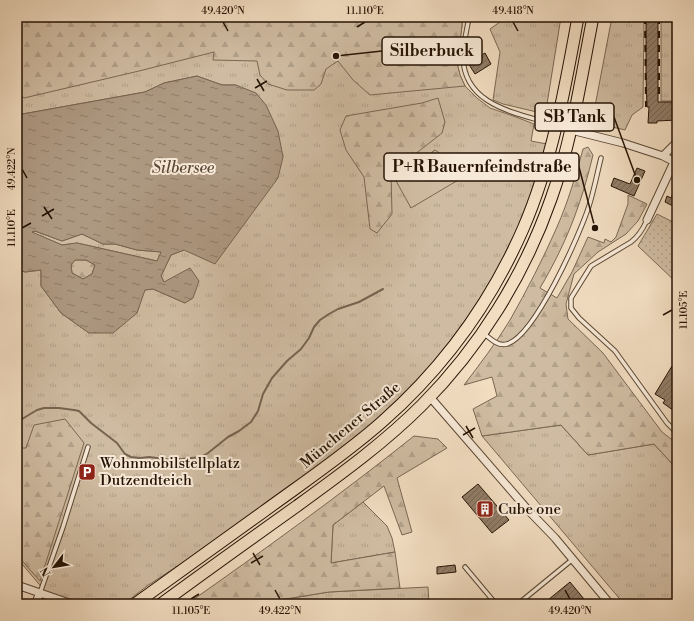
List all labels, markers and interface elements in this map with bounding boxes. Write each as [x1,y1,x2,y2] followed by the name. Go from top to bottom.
[201,5,245,17] text: 49.420°N
[346,5,384,17] text: 11.110°E
[492,5,534,17] text: 49.418°N
[382,37,482,65] callout: Silberbuck
[390,41,475,61] text: Silberbuck
[535,103,614,131] callout: SB Tank
[544,107,607,127] text: SB Tank
[6,147,18,190] text: 49.422°N
[384,153,579,181] callout: P+R Bauernfeindstraße
[392,157,572,177] text: P+R Bauernfeindstraße
[152,158,215,178] water label: Silbersee
[6,209,18,247] text: 11.110°E
[678,291,690,329] text: 11.105°E
[296,378,404,473] street label: Münchener Straße
[99,454,240,490] place label: Wohnmobilstellplatz Dutzendteich
[77,462,97,482] parking icon: Wohnmobilstellplatz Dutzendteich
[475,499,495,519] building icon: Cube one
[498,500,561,519] place label: Cube one
[34,547,74,587] north arrow
[38,564,55,579] text: N
[172,605,210,617] text: 11.105°E
[259,605,302,617] text: 49.422°N
[548,605,592,617] text: 49.420°N

